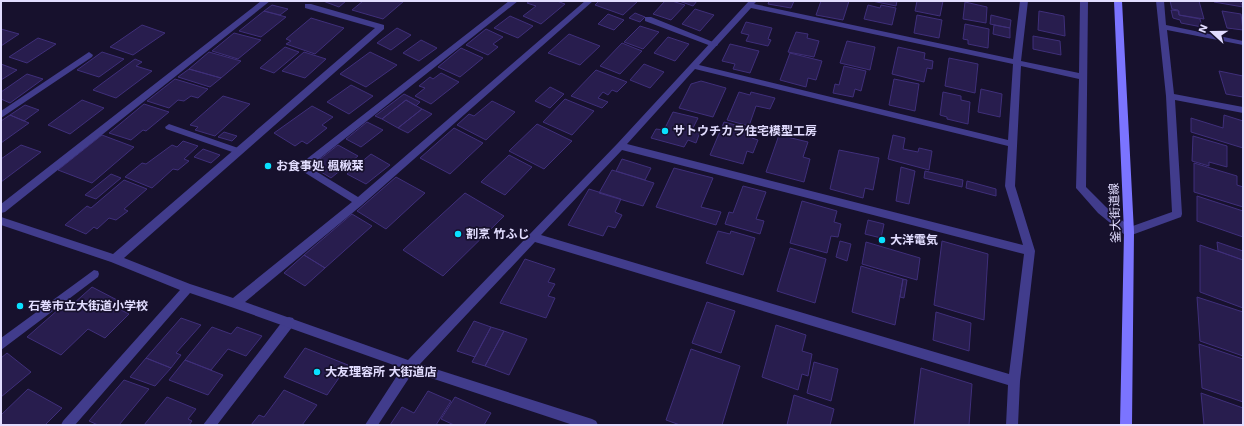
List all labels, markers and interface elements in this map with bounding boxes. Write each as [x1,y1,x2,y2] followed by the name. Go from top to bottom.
[1192,12,1232,52] north arrow
[1196,22,1211,35] text: N
[673,124,817,138] place label: サトウチカラ住宅模型工房
[660,126,670,136] marker: サトウチカラ住宅模型工房
[276,159,363,173] place label: お食事処 楓楸栞
[263,161,273,171] marker: お食事処 楓楸栞
[1107,183,1123,243] street label: 釜大街道線
[466,227,529,241] place label: 割烹 竹ふじ
[453,229,463,239] marker: 割烹 竹ふじ
[890,233,938,247] place label: 大洋電気
[877,235,887,245] marker: 大洋電気
[28,299,148,313] place label: 石巻市立大街道小学校
[15,301,25,311] marker: 石巻市立大街道小学校
[325,365,436,379] place label: 大友理容所 大街道店
[312,367,322,377] marker: 大友理容所 大街道店

